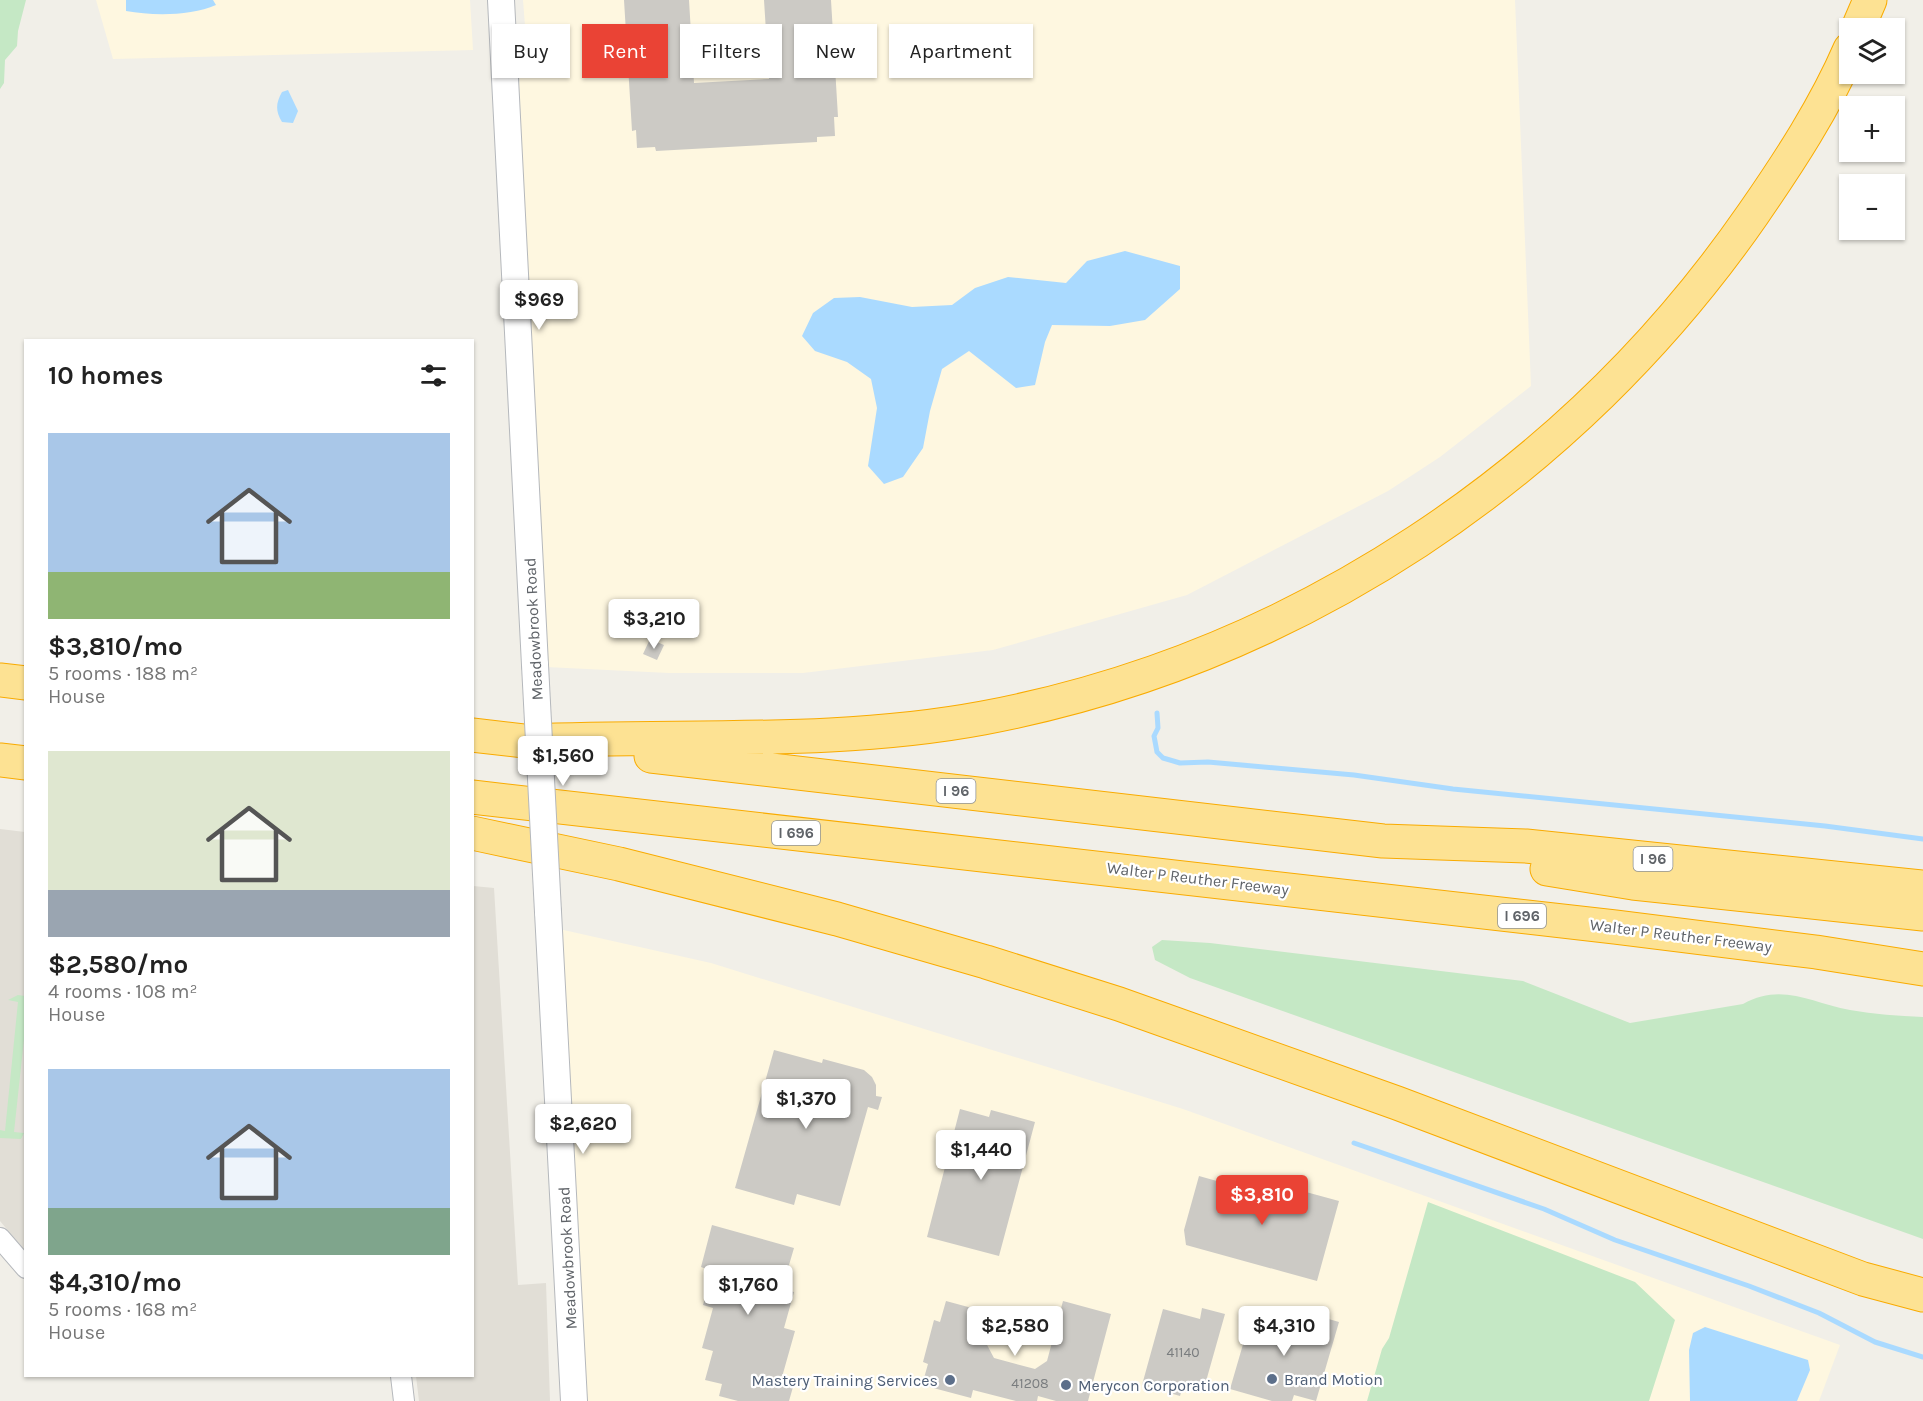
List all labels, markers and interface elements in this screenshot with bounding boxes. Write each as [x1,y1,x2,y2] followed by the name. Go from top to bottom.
[1839,18,1905,240] map controls
[1839,18,1905,84] button: layers
[492,24,570,78] chip: Buy
[582,24,668,78] chip: Rent
[680,24,782,78] chip: Filters
[794,24,877,78] chip: New
[889,24,1033,78] chip: Apartment
[1839,96,1905,162] button: +
[1839,174,1905,240] button: −
[503,280,575,331] pin: $969
[514,288,564,311] text: $969
[417,359,450,392] icon: filters
[48,360,163,391] text: 10 homes
[195,472,303,580] icon: home
[520,557,547,701] street label: Meadowbrook Road
[605,599,703,650] pin: $3,210
[622,607,686,630] text: $3,210
[48,631,183,662] text: $3,810/mo
[48,662,198,685] text: 5 rooms · 188 m²
[48,685,105,708] text: House
[514,736,612,787] pin: $1,560
[532,744,594,767] text: $1,560
[936,779,976,803] road number: I 96
[195,790,303,898] icon: home
[772,821,820,845] road number: I 696
[1634,847,1672,871] road number: I 96
[1106,858,1291,899] street label: Walter P Reuther Freeway
[1498,904,1546,928] road number: I 696
[1589,915,1774,956] street label: Walter P Reuther Freeway
[48,949,188,980] text: $2,580/mo
[48,980,198,1003] text: 4 rooms · 108 m²
[48,1003,105,1026] text: House
[757,1079,855,1130] pin: $1,370
[775,1087,837,1110] text: $1,370
[534,1104,632,1155] pin: $2,620
[195,1108,303,1216] icon: home
[549,1112,617,1135] text: $2,620
[932,1130,1030,1181] pin: $1,440
[950,1138,1012,1161] text: $1,440
[1213,1175,1311,1226] pin: $3,810
[1230,1183,1294,1206] text: $3,810
[554,1186,581,1330] street label: Meadowbrook Road
[699,1265,797,1316] pin: $1,760
[48,1267,182,1298] text: $4,310/mo
[718,1273,778,1296] text: $1,760
[48,1298,197,1321] text: 5 rooms · 168 m²
[966,1306,1064,1357] pin: $2,580
[1235,1306,1333,1357] pin: $4,310
[981,1314,1049,1337] text: $2,580
[1253,1314,1315,1337] text: $4,310
[48,1321,105,1344] text: House
[1166,1344,1200,1361] house number: 41140
[1284,1370,1383,1389] place label: Brand Motion
[751,1371,938,1390] place label: Mastery Training Services
[1265,1372,1279,1386] marker: Brand Motion
[943,1373,957,1387] marker: Mastery Training Services
[1011,1375,1049,1392] house number: 41208
[1078,1376,1230,1395] place label: Merycon Corporation
[1059,1378,1073,1392] marker: Merycon Corporation

